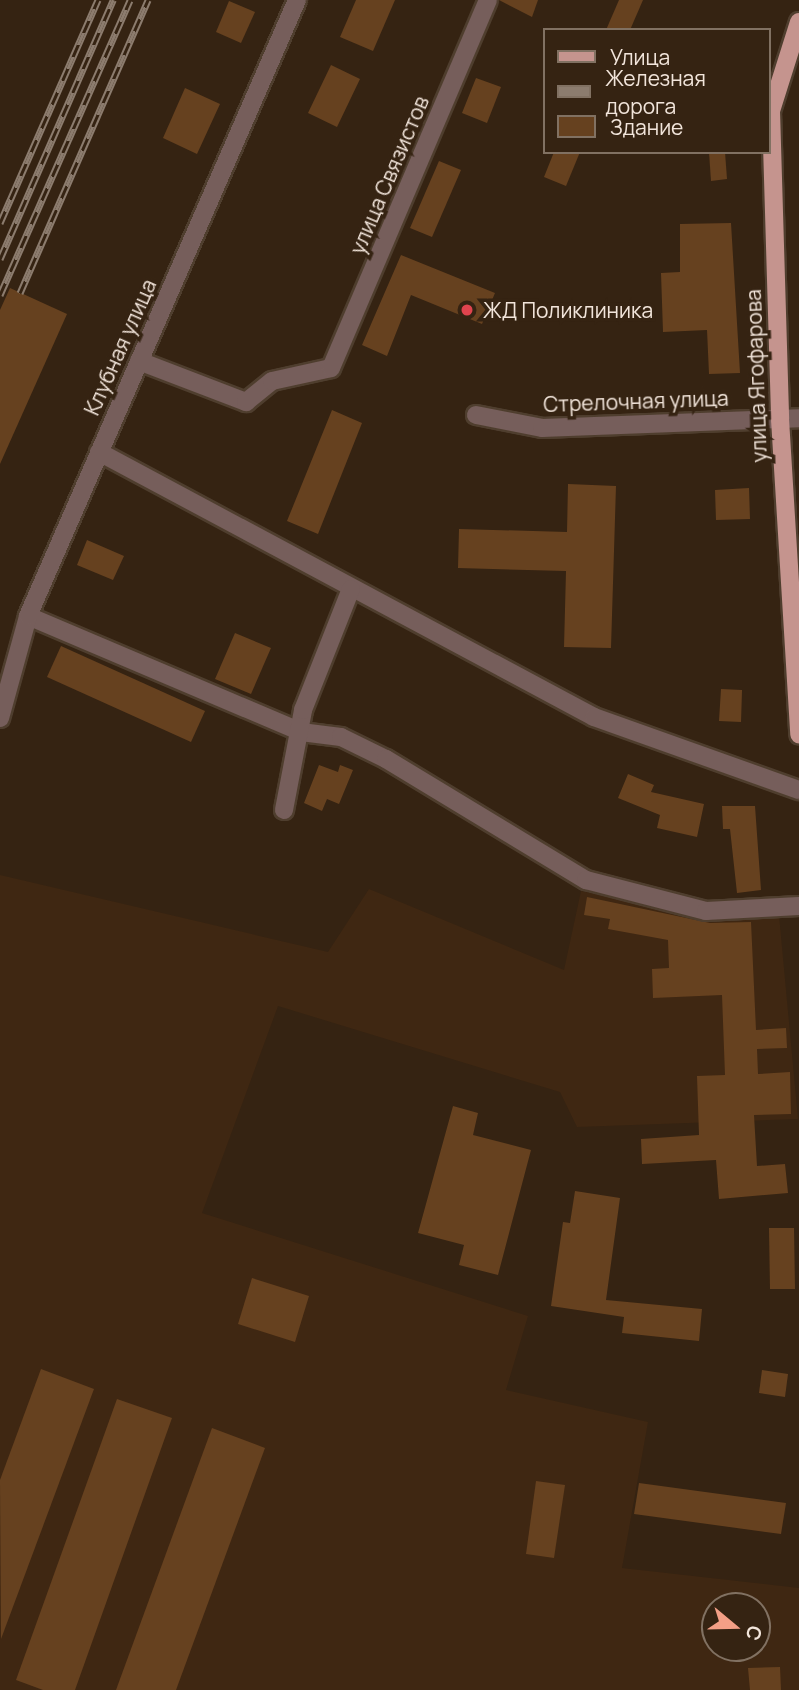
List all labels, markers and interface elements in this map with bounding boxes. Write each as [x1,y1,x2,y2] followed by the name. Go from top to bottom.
[544,28,771,154] legend
[610,43,670,71] text: Улица
[605,64,706,120] text: Железная дорога
[344,92,434,258] street label: улица Связистов
[610,113,683,141] text: Здание
[79,275,161,419] street label: Клубная улица
[740,289,772,463] street label: улица Ягофарова
[483,297,653,323] place label: ЖД Поликлиника
[457,300,477,320] marker: ЖД Поликлиника
[543,385,729,417] street label: Стрелочная улица
[701,1592,771,1662] north arrow
[739,1622,769,1644] text: С

